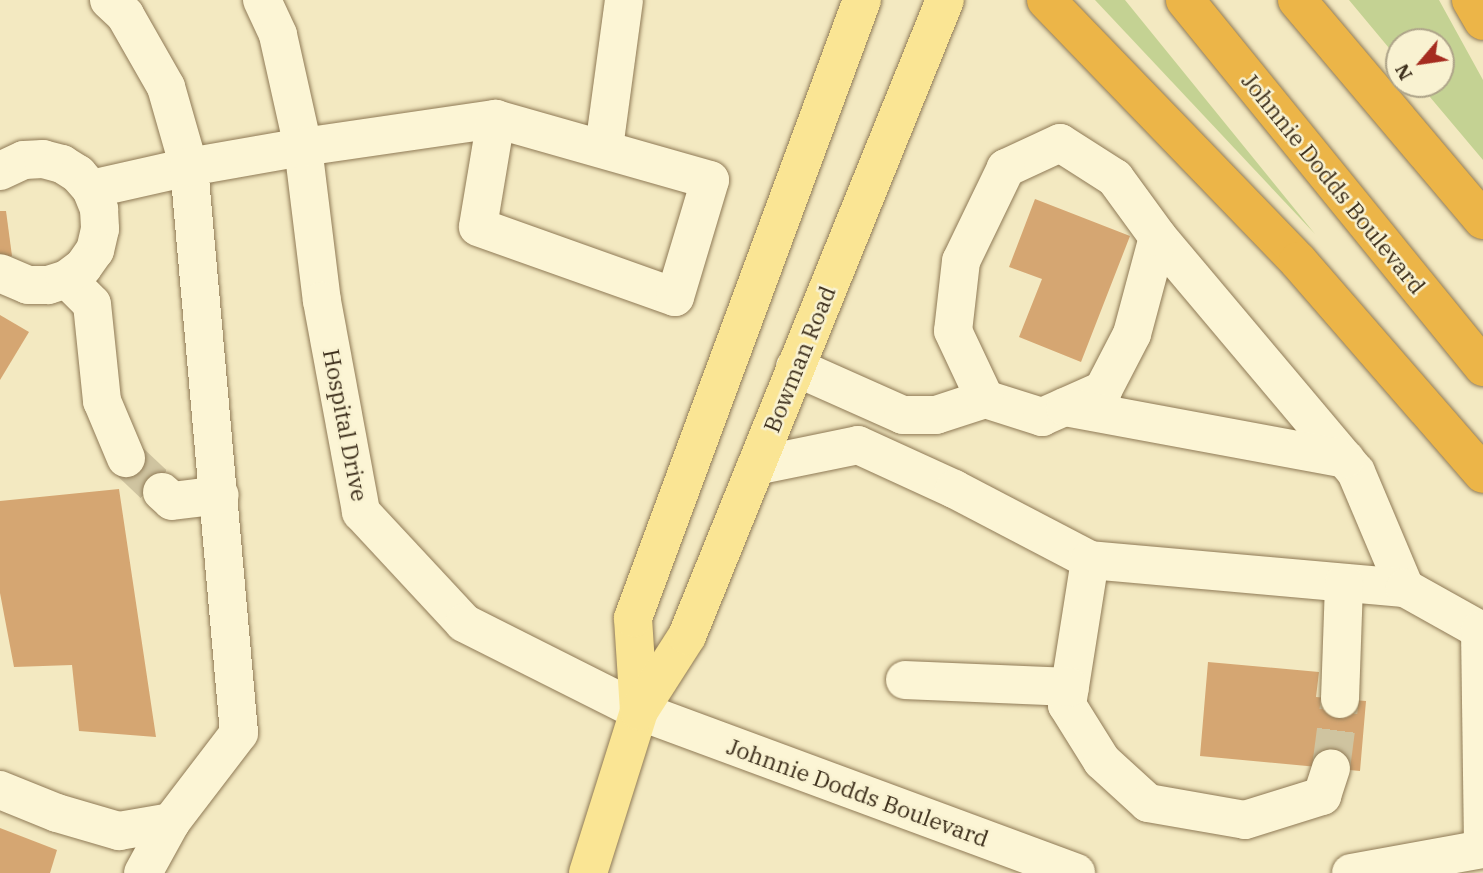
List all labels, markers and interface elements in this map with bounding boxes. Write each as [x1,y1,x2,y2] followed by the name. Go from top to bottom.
[1385,28,1455,98] north arrow
[1389,60,1418,85] text: N
[1236,67,1432,299] street label: Johnnie Dodds Boulevard
[757,282,841,436] street label: Bowman Road
[318,346,374,504] street label: Hospital Drive
[723,732,993,852] street label: Johnnie Dodds Boulevard

